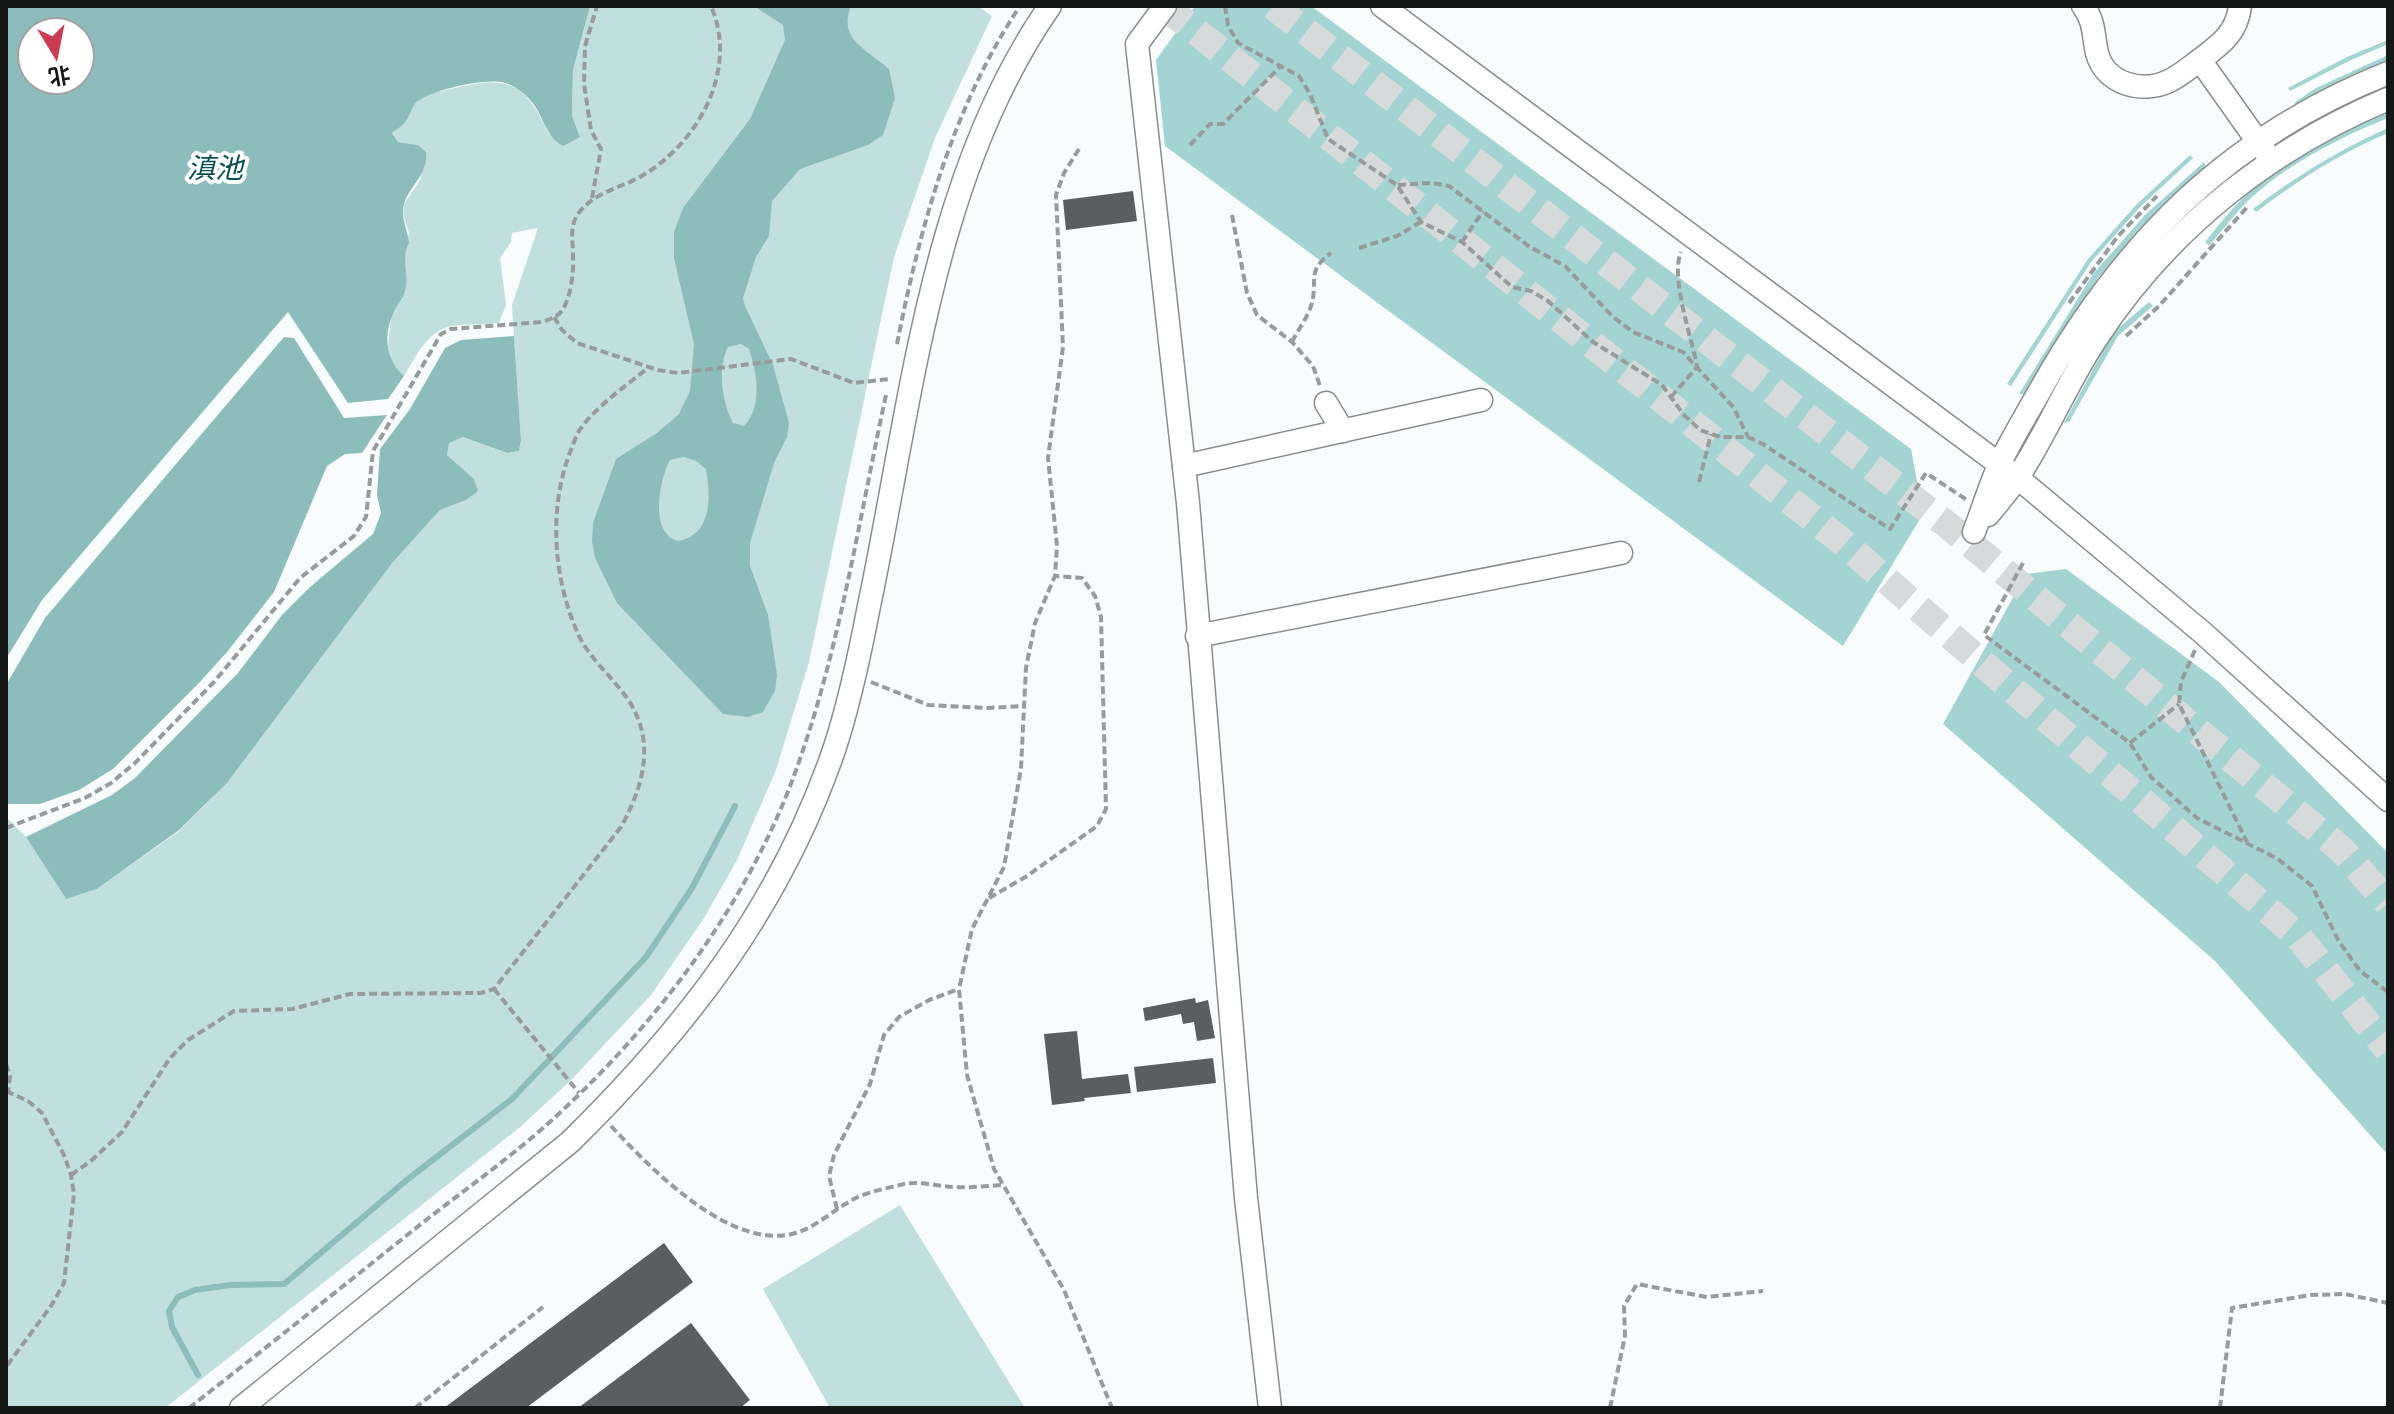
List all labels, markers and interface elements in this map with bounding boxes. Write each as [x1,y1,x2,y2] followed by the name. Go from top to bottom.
[16,16,96,96] north arrow
[46,61,73,90] text: 北
[187,152,246,184] water label: 滇池

